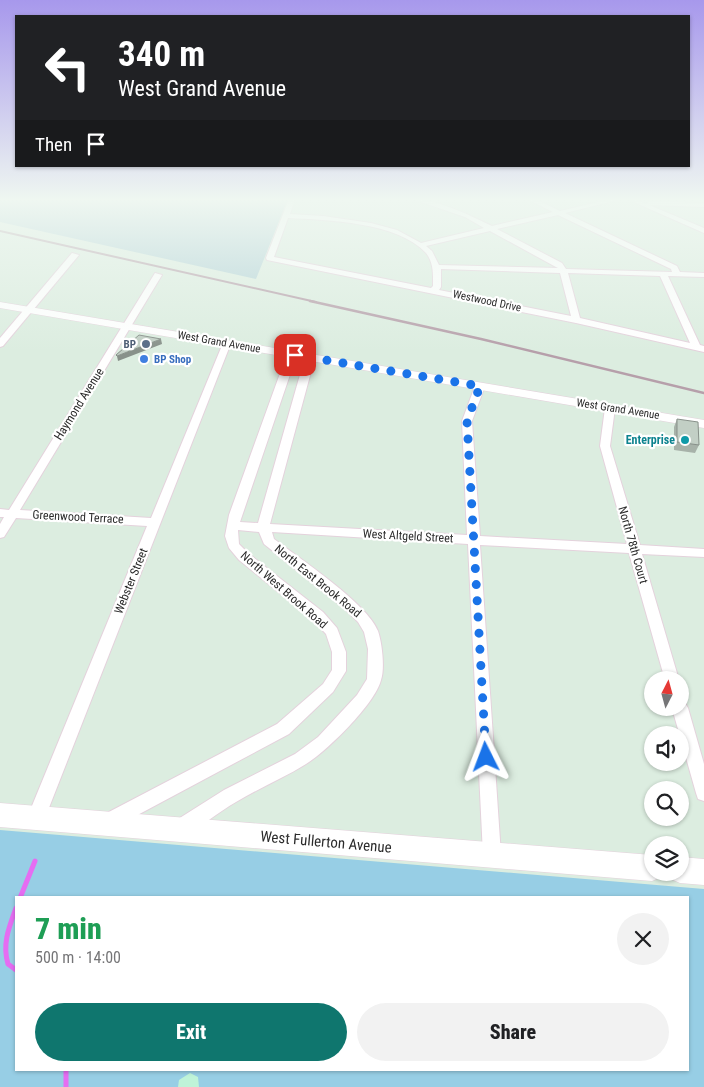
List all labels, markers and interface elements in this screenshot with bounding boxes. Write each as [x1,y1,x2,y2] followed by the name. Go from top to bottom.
[118,34,205,75] text: 340 m
[35,35,100,100] icon: left
[118,76,286,101] text: West Grand Avenue
[82,130,110,158] icon: arrive
[35,133,72,156] text: Then
[452,287,522,315] street label: Westwood Drive
[176,328,262,356] street label: West Grand Avenue
[274,334,316,376] pin
[124,338,136,351] place label: BP
[140,338,152,350] marker: BP
[281,341,309,369] icon: arrive
[138,353,150,365] marker: BP Shop
[154,353,192,366] place label: BP Shop
[51,365,107,443] street label: Haymond Avenue
[575,396,661,422] street label: West Grand Avenue
[626,433,675,447] place label: Enterprise
[679,434,691,446] marker: Enterprise
[615,505,651,586] street label: North 78th Court
[32,508,124,526] street label: Greenwood Terrace
[362,527,454,545] street label: West Altgeld Street
[272,542,364,620] street label: North East Brook Road
[111,546,151,616] street label: Webster Street
[238,549,330,631] street label: North West Brook Road
[644,671,689,716] north arrow
[644,671,689,881] map controls
[644,726,689,771] button: sound
[459,730,511,782] position arrow
[644,781,689,826] button: search
[260,827,392,857] street label: West Fullerton Avenue
[644,836,689,881] button: layers
[35,911,102,946] text: 7 min
[617,913,669,965] button: close
[35,948,121,967] text: 500 m · 14:00
[35,1003,347,1061] button: Exit
[357,1003,669,1061] button: Share

